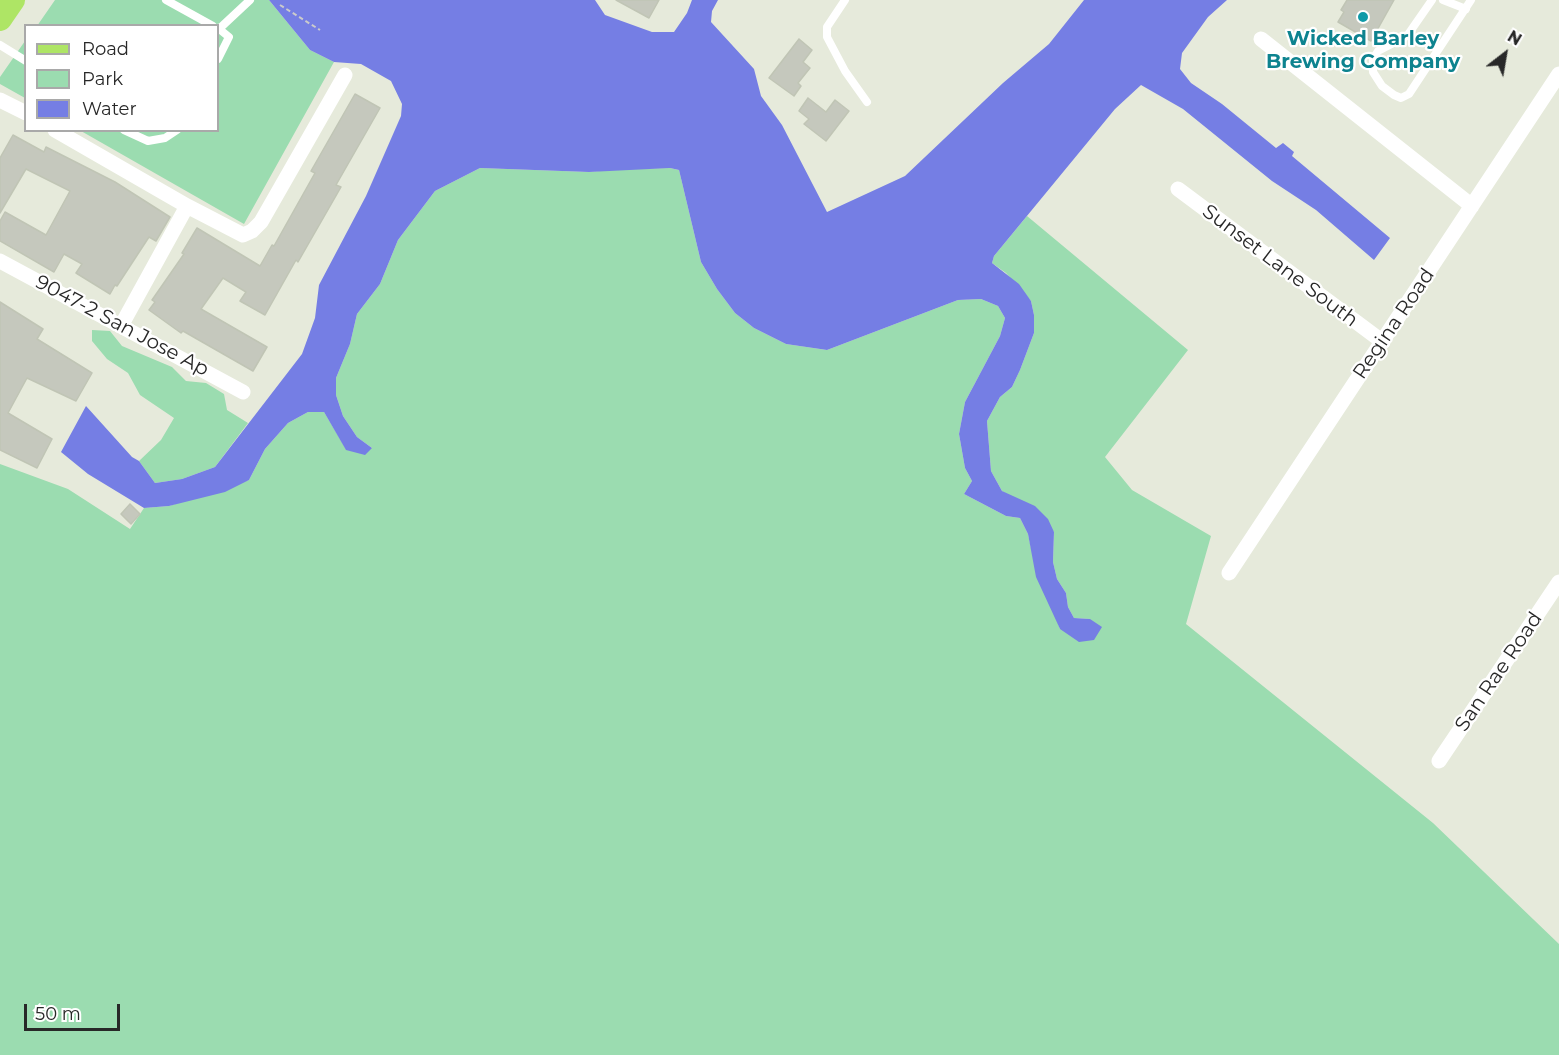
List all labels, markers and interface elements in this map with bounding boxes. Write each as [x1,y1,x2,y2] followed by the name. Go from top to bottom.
[1356,10,1370,24] marker: Wicked Barley Brewing Company
[24,24,219,132] legend
[1475,24,1535,84] north arrow
[1266,27,1460,74] place label: Wicked Barley Brewing Company
[1504,27,1525,50] text: N
[82,38,129,60] text: Road
[82,68,123,90] text: Park
[82,98,137,120] text: Water
[1197,200,1363,332] street label: Sunset Lane South
[1348,264,1440,384] street label: Regina Road
[31,270,213,382] street label: 9047-2 San Jose Ap
[1450,608,1548,736] street label: San Rae Road
[27,992,123,1030] scale bar
[35,1003,81,1025] text: 50 m

